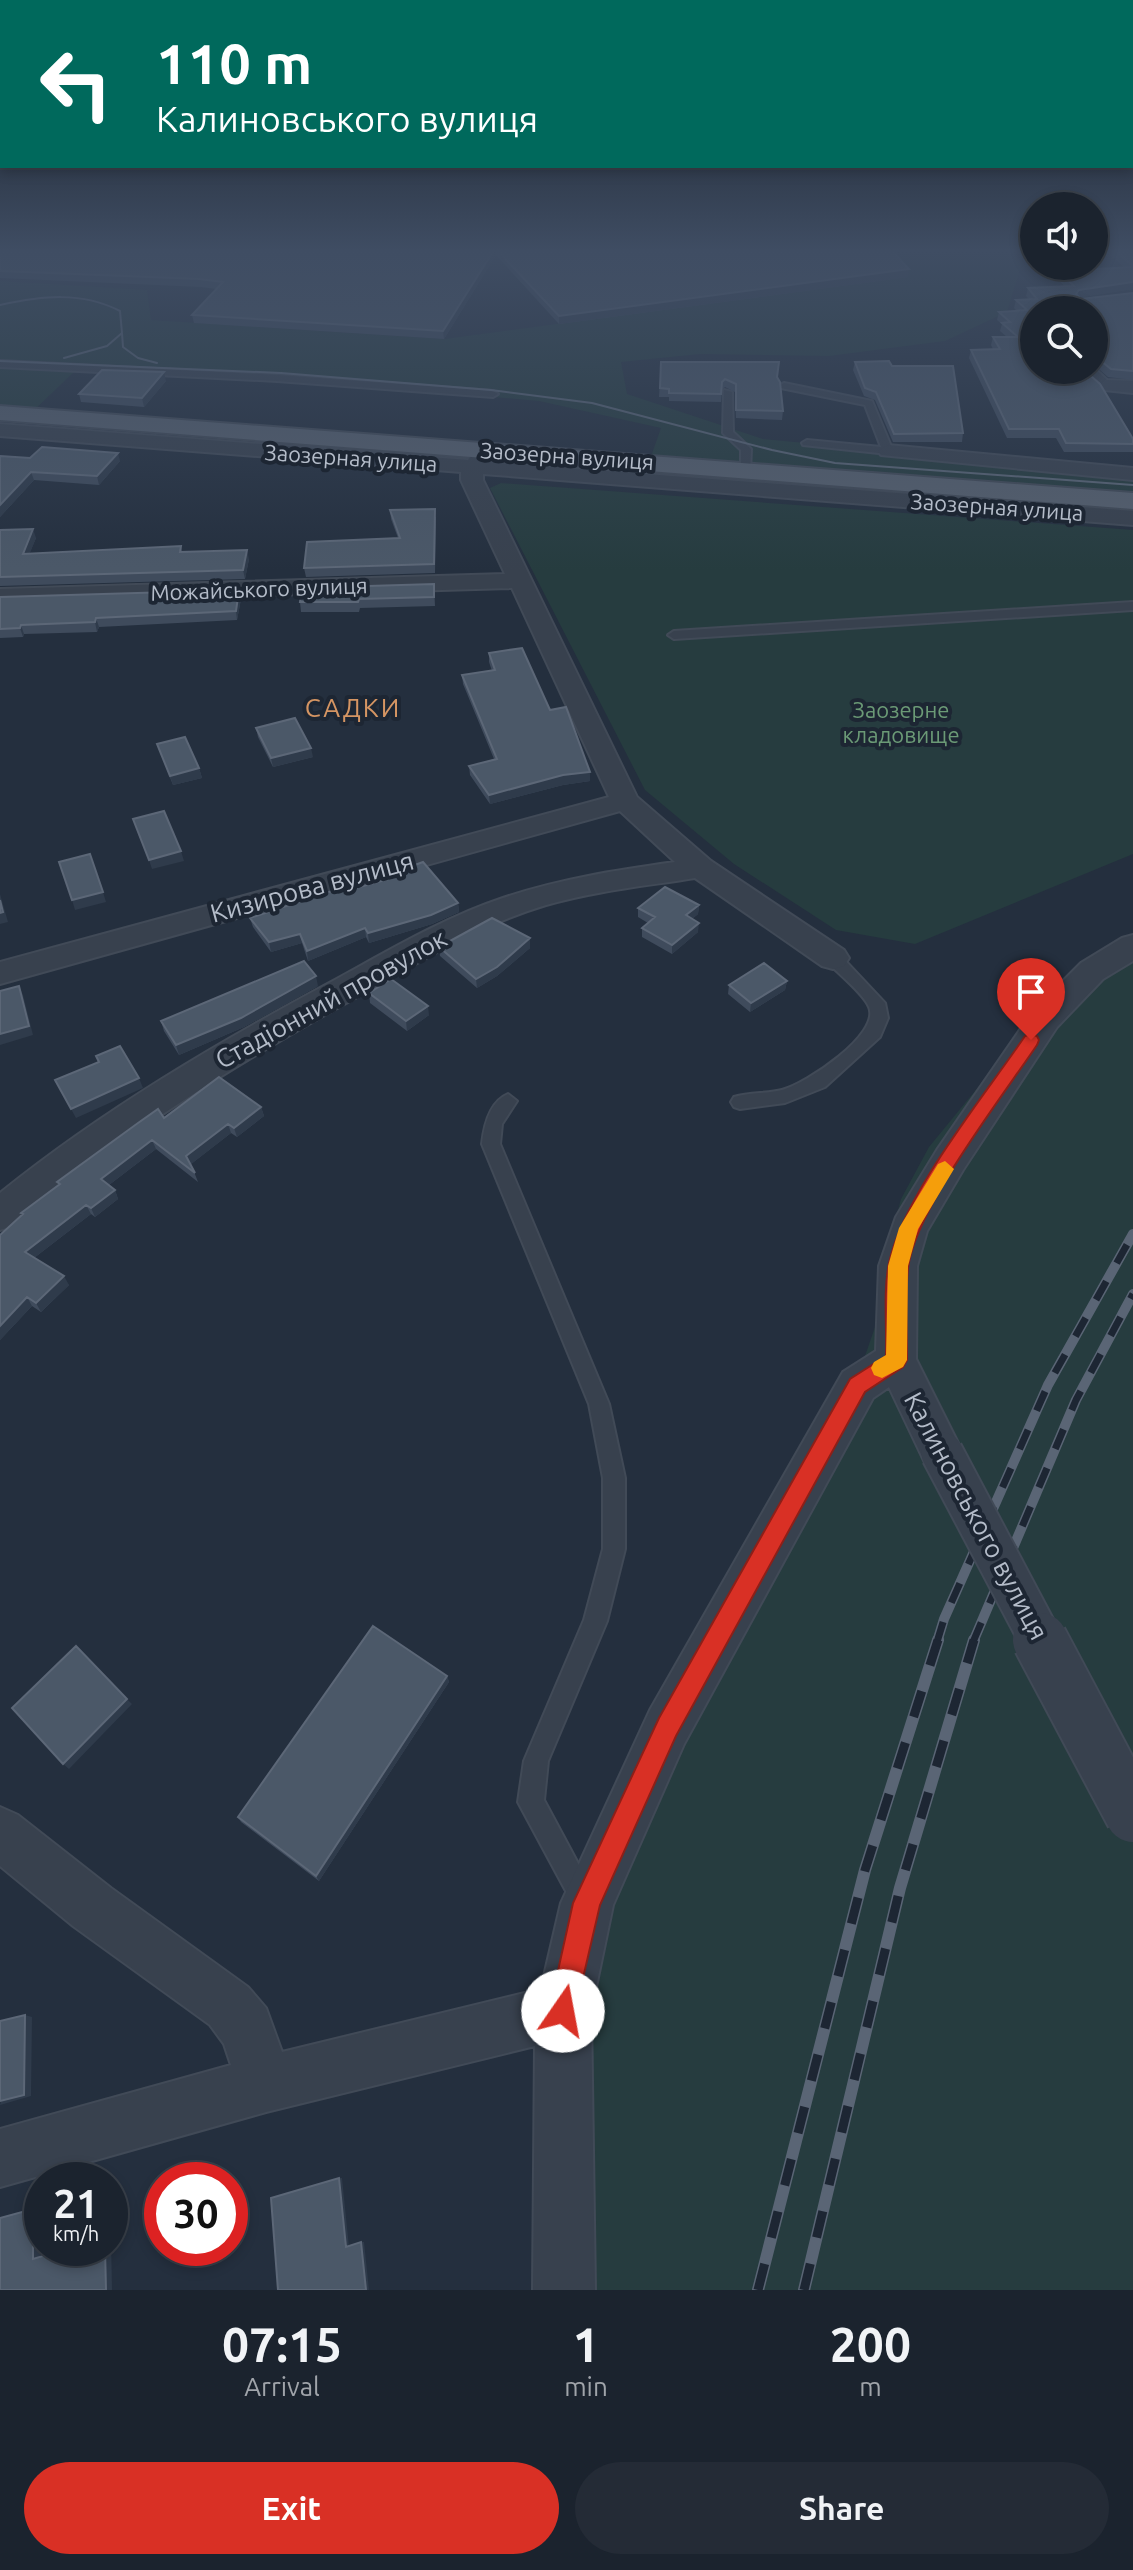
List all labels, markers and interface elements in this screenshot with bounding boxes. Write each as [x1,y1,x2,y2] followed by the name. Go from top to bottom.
[24,32,128,136] icon: left
[156,32,312,95] text: 110 m
[156,98,538,139] text: Калиновського вулиця
[1020,192,1108,384] map controls
[1020,192,1108,280] button: sound
[1020,296,1108,384] button: search
[479,437,655,474] street label: Заозерна вулиця
[264,439,438,476] street label: Заозерная улица
[910,488,1084,525] street label: Заозерная улица
[150,572,368,605] street label: Можайського вулиця
[305,693,401,722] district label: САДКИ
[842,697,960,747] park label: Заозерне кладовище
[207,845,417,928] street label: Кизирова вулиця
[210,923,451,1074] street label: Стадіонний провулок
[997,958,1065,1040] pin
[1009,970,1053,1014] icon: arrive
[899,1387,1054,1644] street label: Калиновського вулиця
[521,1969,605,2053] position arrow
[144,2162,248,2266] speed limit sign: 30
[53,2181,99,2226] text: 21
[53,2222,99,2245] text: km/h
[222,2317,342,2371] text: 07:15
[572,2317,599,2371] text: 1
[830,2317,911,2371] text: 200
[244,2372,320,2401] text: Arrival
[564,2372,608,2401] text: min
[859,2372,882,2401] text: m
[24,2462,559,2554] button: Exit
[575,2462,1109,2554] button: Share

